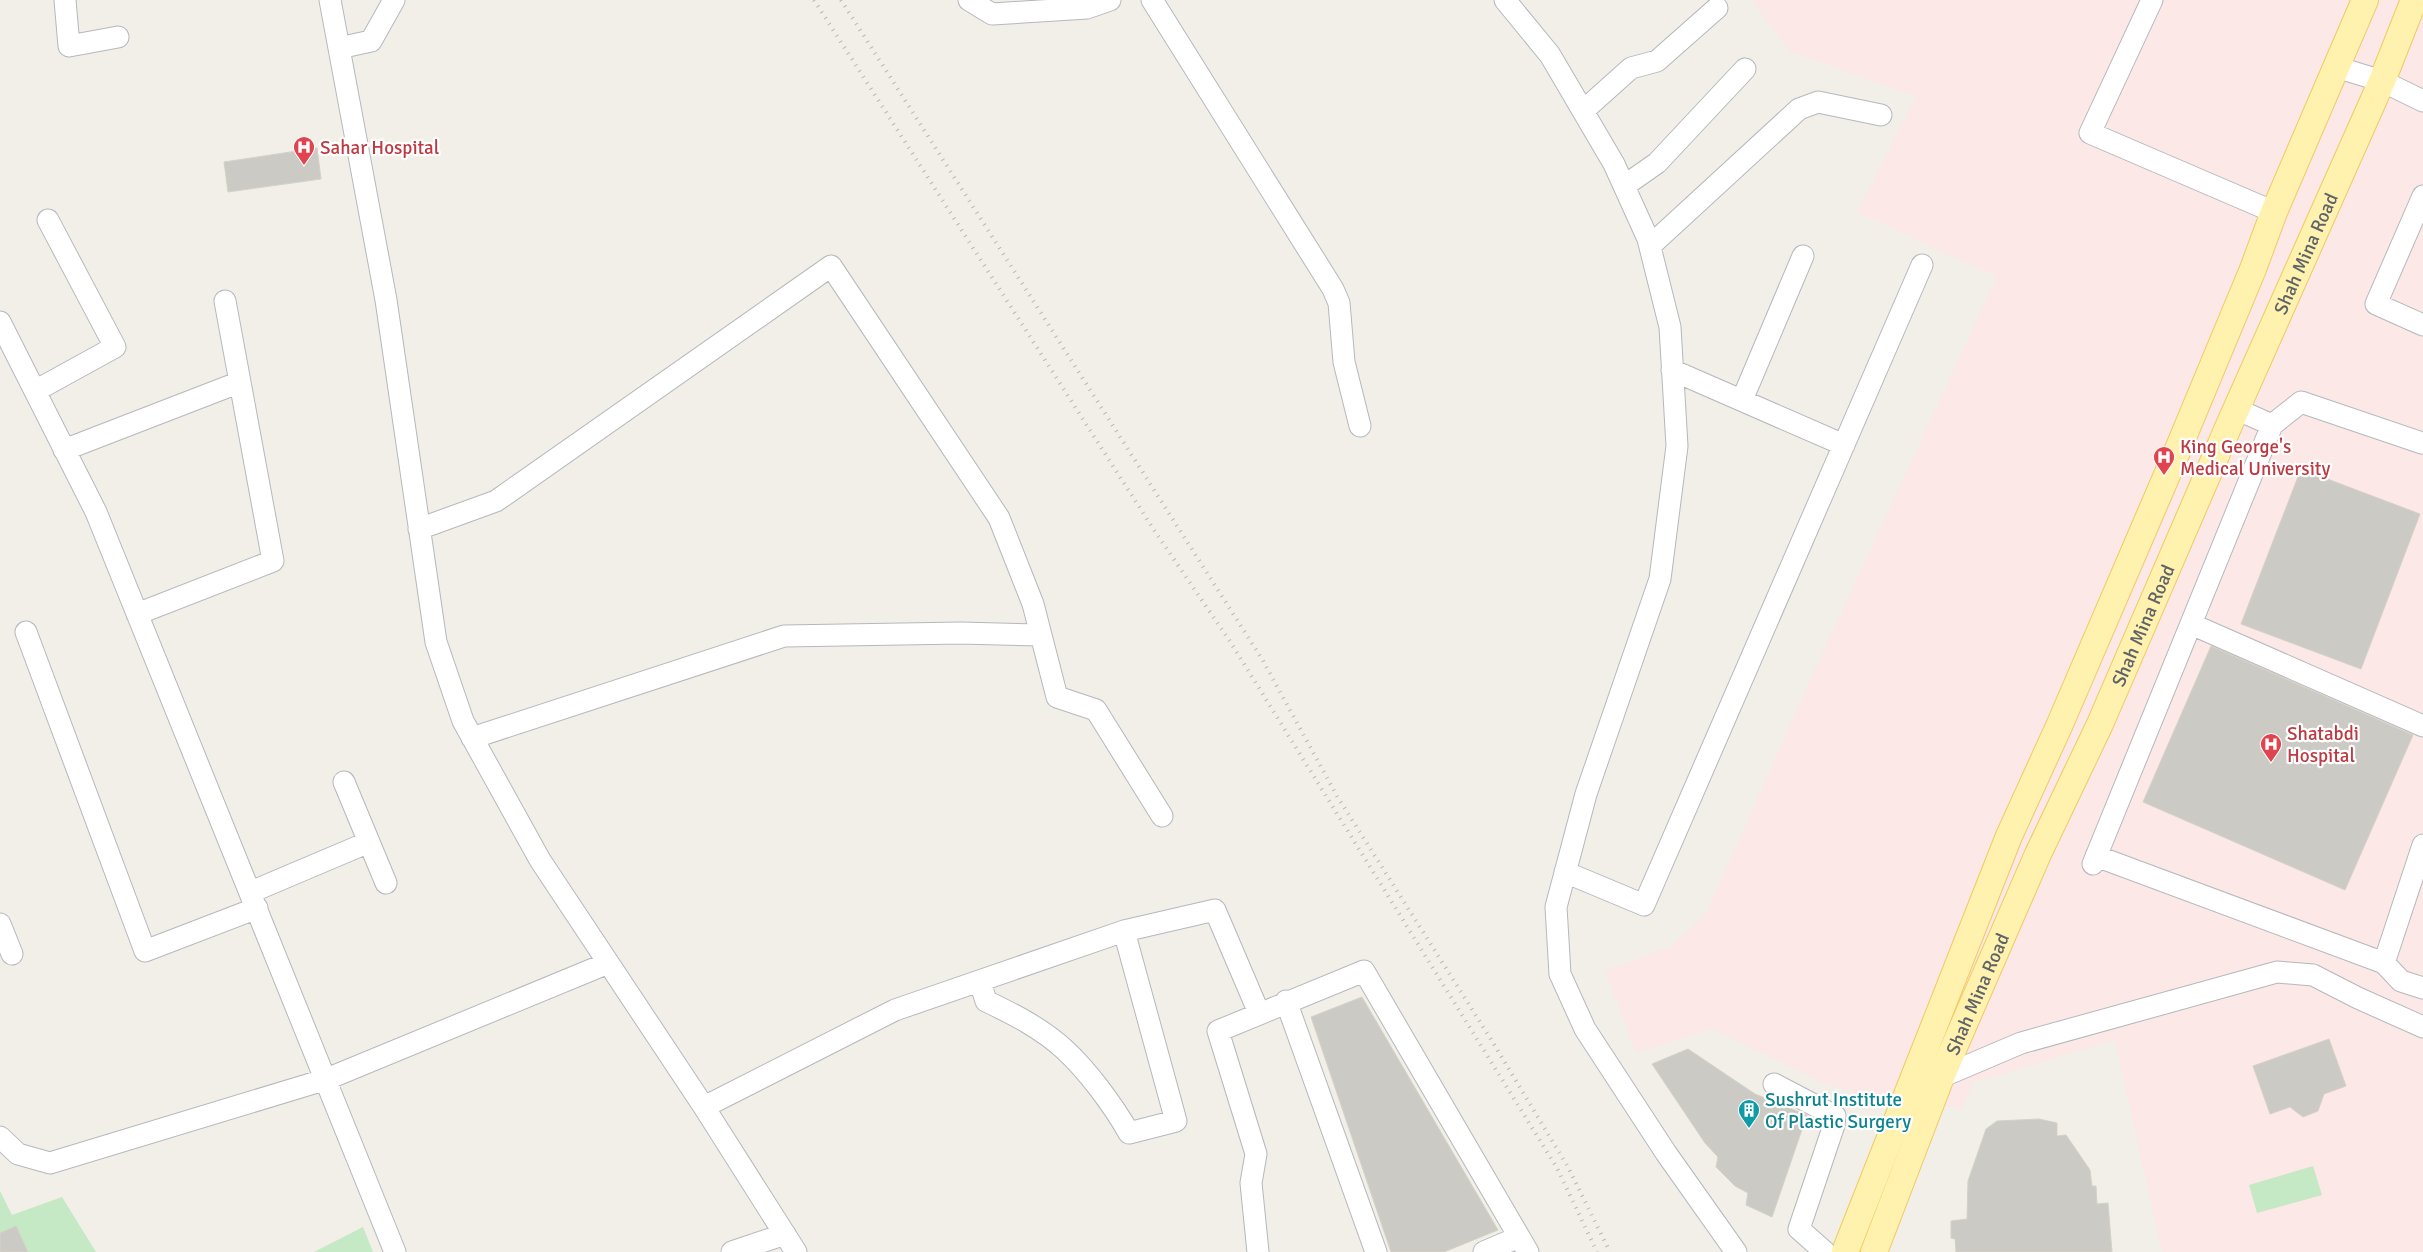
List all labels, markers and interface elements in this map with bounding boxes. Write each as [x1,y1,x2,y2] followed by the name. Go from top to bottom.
[292,135,316,166] hospital icon: Sahar Hospital
[320,136,439,160] place label: Sahar Hospital
[2269,189,2344,318] street label: Shah Mina Road
[2180,435,2330,481] place label: King George's Medical University
[2152,445,2176,476] hospital icon: King George's Medical University
[2107,561,2180,690] street label: Shah Mina Road
[2287,722,2359,768] place label: Shatabdi Hospital
[2259,732,2283,763] hospital icon: Shatabdi Hospital
[1941,930,2015,1059] street label: Shah Mina Road
[1765,1088,1911,1134] place label: Sushrut Institute Of Plastic Surgery
[1737,1098,1761,1129] building icon: Sushrut Institute Of Plastic Surgery

